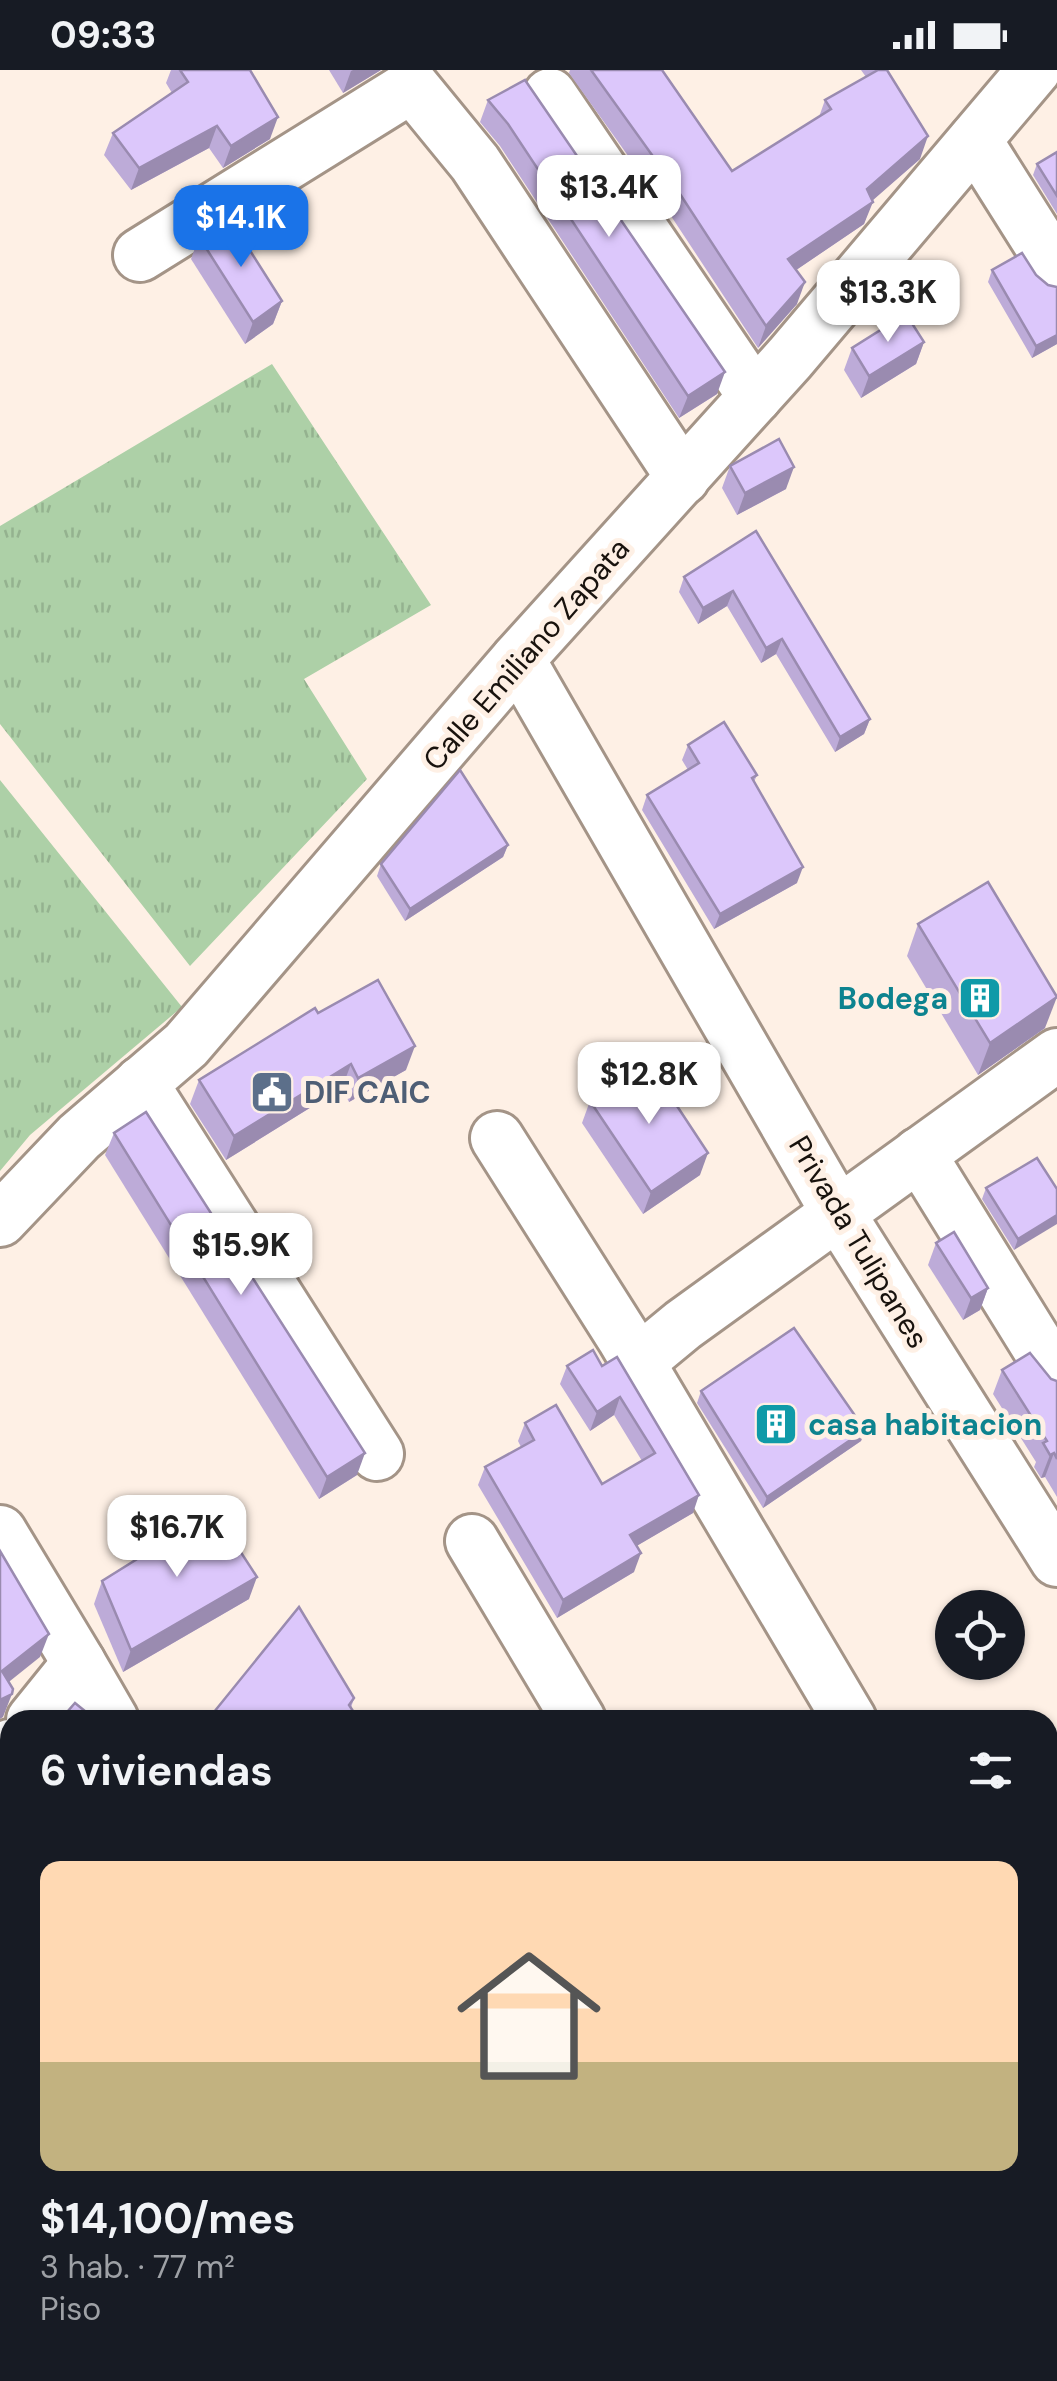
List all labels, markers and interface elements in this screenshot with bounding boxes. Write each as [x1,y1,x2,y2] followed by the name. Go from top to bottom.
[50,10,156,60] text: 09:33
[528,155,690,240] pin: $13.4K
[559,166,659,208] text: $13.4K
[160,185,322,270] pin: $14.1K
[195,196,287,238] text: $14.1K
[807,260,969,345] pin: $13.3K
[839,271,937,313] text: $13.3K
[414,530,638,778] street label: Calle Emiliano Zapata
[957,975,1003,1021] building icon: Bodega
[838,979,948,1018] place label: Bodega
[568,1042,730,1127] pin: $12.8K
[600,1053,698,1095] text: $12.8K
[249,1069,295,1115] public building icon: DIF CAIC
[304,1073,431,1112] place label: DIF CAIC
[780,1129,938,1355] street label: Privada Tulipanes
[160,1213,322,1298] pin: $15.9K
[191,1224,291,1266] text: $15.9K
[753,1401,799,1447] building icon: casa habitacion
[808,1405,1042,1444] place label: casa habitacion
[96,1495,258,1580] pin: $16.7K
[129,1506,225,1548] text: $16.7K
[935,1590,1025,1680] map controls
[935,1590,1025,1680] button: locate
[40,1743,273,1798] text: 6 viviendas
[963,1743,1018,1798] icon: filters
[439,1926,619,2106] icon: home
[40,2191,295,2246] text: $14,100/mes
[40,2246,235,2288] text: 3 hab. · 77 m²
[40,2288,101,2330] text: Piso

